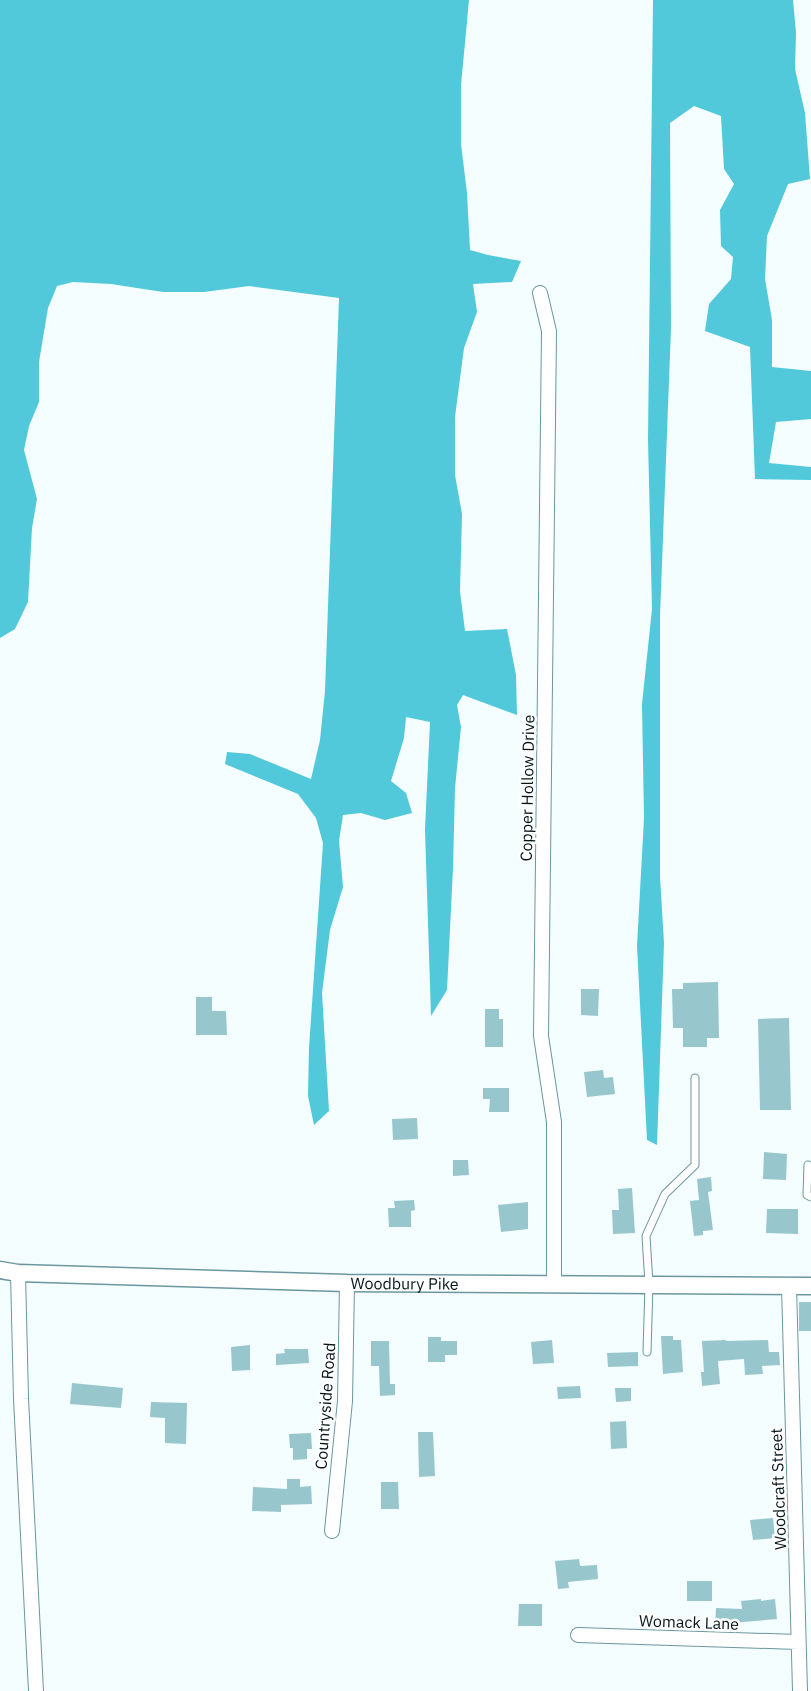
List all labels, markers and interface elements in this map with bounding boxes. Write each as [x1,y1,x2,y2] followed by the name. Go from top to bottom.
[516,714,538,862] street label: Copper Hollow Drive
[350,1273,459,1294] street label: Woodbury Pike
[311,1342,339,1470] street label: Countryside Road
[766,1428,790,1550] street label: Woodcraft Street
[639,1610,740,1634] street label: Womack Lane

